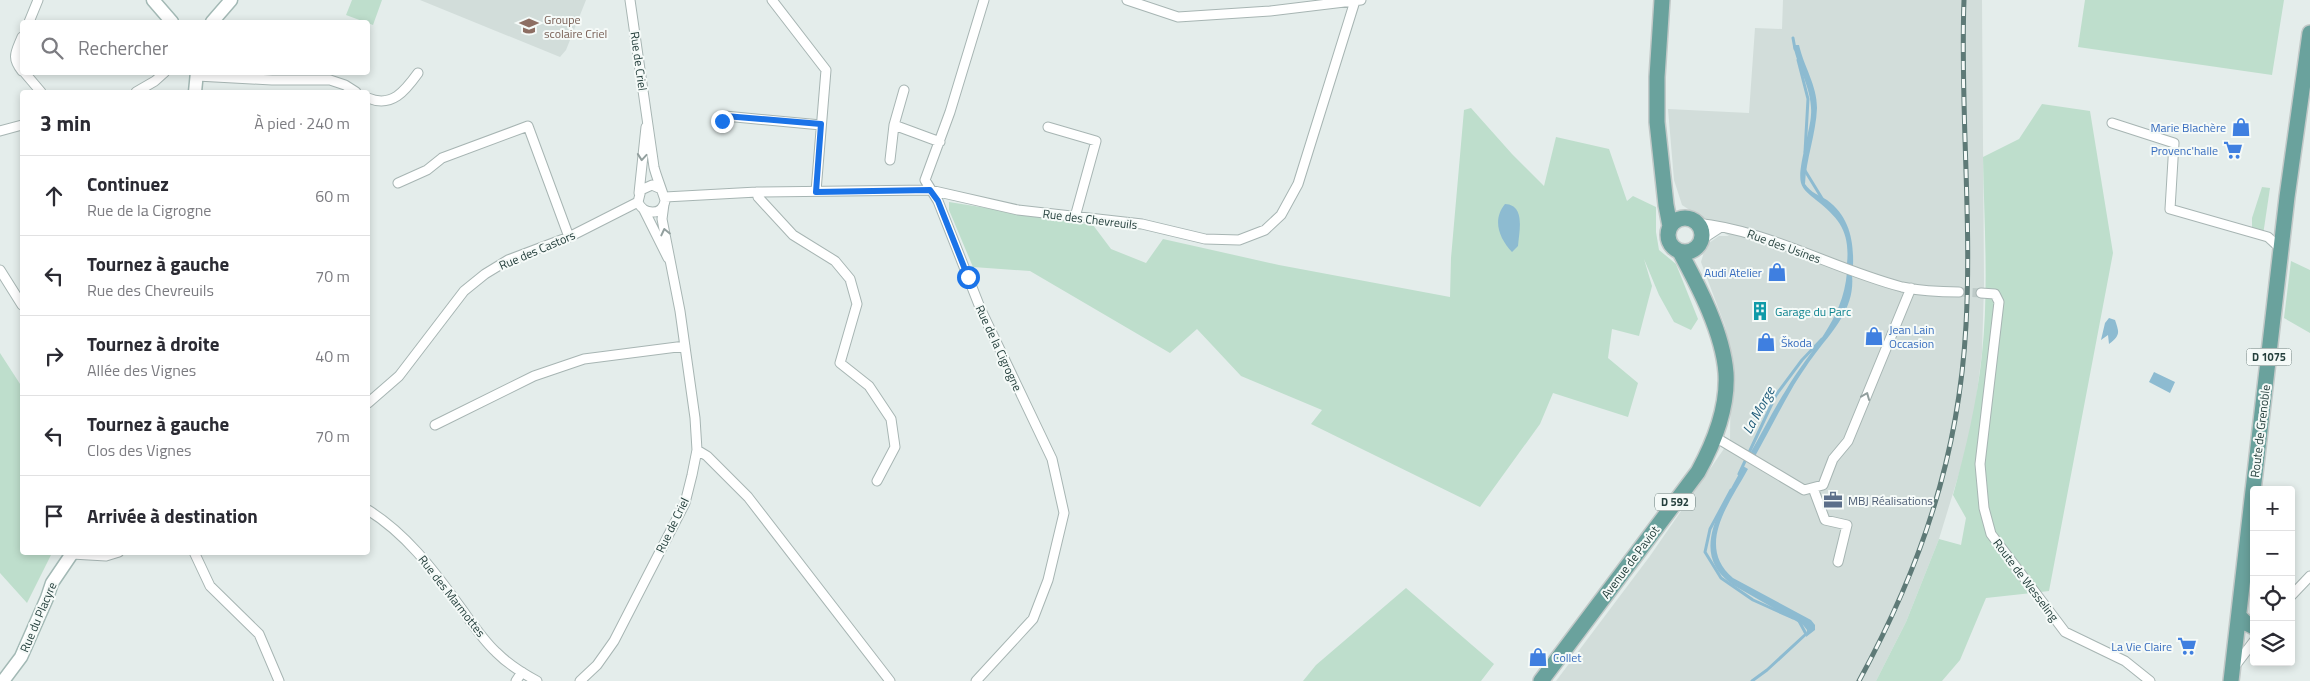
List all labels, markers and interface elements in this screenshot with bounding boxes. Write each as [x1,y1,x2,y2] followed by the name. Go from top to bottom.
[544,10,607,43] place label: Groupe scolaire Criel
[518,15,540,37] school or university icon: Groupe scolaire Criel
[20,20,370,75] search box
[625,30,653,92] street label: Rue de Criel
[78,33,168,62] text: Rechercher
[38,34,66,62] icon: search
[40,107,91,139] text: 3 min
[711,110,734,133] route end
[254,111,350,135] text: À pied · 240 m
[2230,116,2252,138] shop icon: Marie Blachère
[2150,118,2226,137] place label: Marie Blachère
[2222,139,2244,161] supermarket icon: Provenc'halle
[2151,141,2218,160] place label: Provenc'halle
[636,154,647,162] one-way arrow
[87,169,169,198] text: Continuez
[40,182,68,210] icon: ahead
[315,184,350,208] text: 60 m
[87,198,211,222] text: Rue de la Cigrogne
[1042,204,1139,234] street label: Rue des Chevreuils
[1745,224,1824,268] street label: Rue des Usines
[496,225,579,275] street label: Rue des Castors
[660,227,671,236] one-way arrow
[87,249,229,278] text: Tournez à gauche
[1766,261,1788,283] shop icon: Audi Atelier
[40,262,68,290] icon: left
[1704,263,1762,282] place label: Audi Atelier
[315,264,350,288] text: 70 m
[957,266,980,289] route start
[87,278,214,302] text: Rue des Chevreuils
[1749,300,1771,322] building icon: Garage du Parc
[971,302,1027,394] street label: Rue de la Cigrogne
[1775,302,1851,321] place label: Garage du Parc
[1889,320,1934,353] place label: Jean Lain Occasion
[1863,325,1885,347] shop icon: Jean Lain Occasion
[87,329,219,358] text: Tournez à droite
[1755,331,1777,353] shop icon: Škoda
[1781,333,1812,352] place label: Škoda
[40,342,68,370] icon: right
[315,344,350,368] text: 40 m
[2246,348,2292,366] road number: D 1075
[87,358,196,382] text: Allée des Vignes
[1736,381,1780,437] water label: La Morge
[2245,384,2275,478] street label: Route de Grenoble
[1860,392,1871,401] one-way arrow
[87,409,229,438] text: Tournez à gauche
[40,422,68,450] icon: left
[315,424,350,448] text: 70 m
[87,438,191,462] text: Clos des Vignes
[2250,486,2295,666] map controls
[2250,486,2295,531] button: +
[1822,489,1844,511] office icon: MBJ Réalisations
[1848,491,1933,510] place label: MBJ Réalisations
[650,494,694,556] street label: Rue de Criel
[1655,494,1695,511] road number: D 592
[87,501,258,530] text: Arrivée à destination
[40,502,68,530] icon: arrive
[1596,521,1664,603] street label: Avenue de Paviot
[2250,531,2295,576] button: −
[1988,534,2064,626] street label: Route de Wesseling
[414,551,490,641] street label: Rue des Marmottes
[2250,576,2295,621] button: locate
[15,579,61,655] street label: Rue du Placyre
[2250,621,2295,666] button: layers
[2176,635,2198,657] supermarket icon: La Vie Claire
[2111,637,2172,656] place label: La Vie Claire
[1527,646,1549,668] shop icon: Collet
[1553,648,1582,667] place label: Collet

